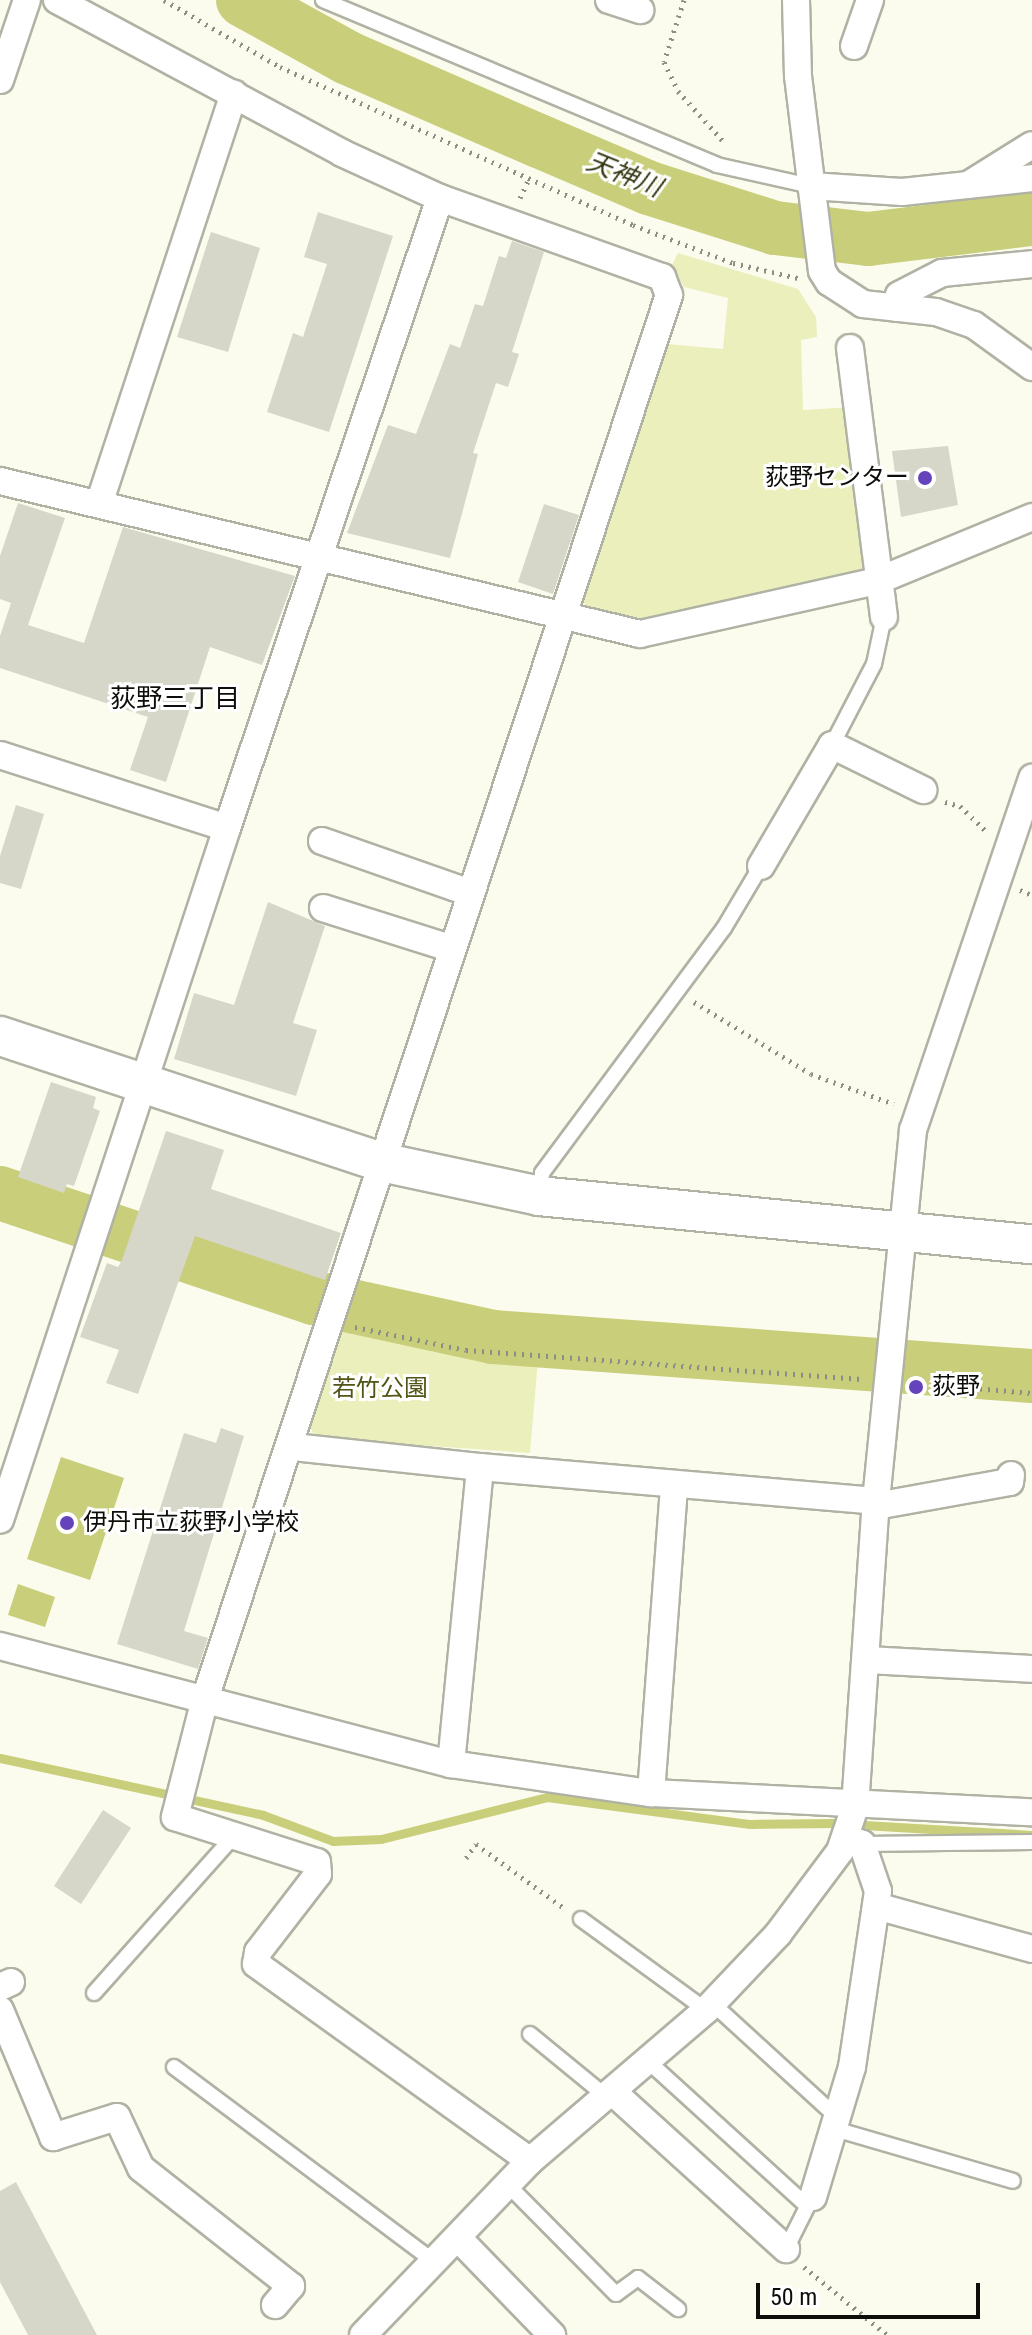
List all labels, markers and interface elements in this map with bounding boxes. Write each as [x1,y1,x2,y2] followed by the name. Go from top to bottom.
[582,146,666,204] water label: 天神川
[765,464,909,492] place label: 荻野センター
[916,469,934,487] marker: 荻野センター
[110,683,240,715] district label: 荻野三丁目
[932,1373,980,1401] place label: 荻野
[332,1375,428,1403] park label: 若竹公園
[907,1378,925,1396] marker: 荻野
[83,1509,299,1537] place label: 伊丹市立荻野小学校
[58,1514,76,1532] marker: 伊丹市立荻野小学校
[760,2267,984,2317] scale bar
[770,2283,817,2311] text: 50 m

